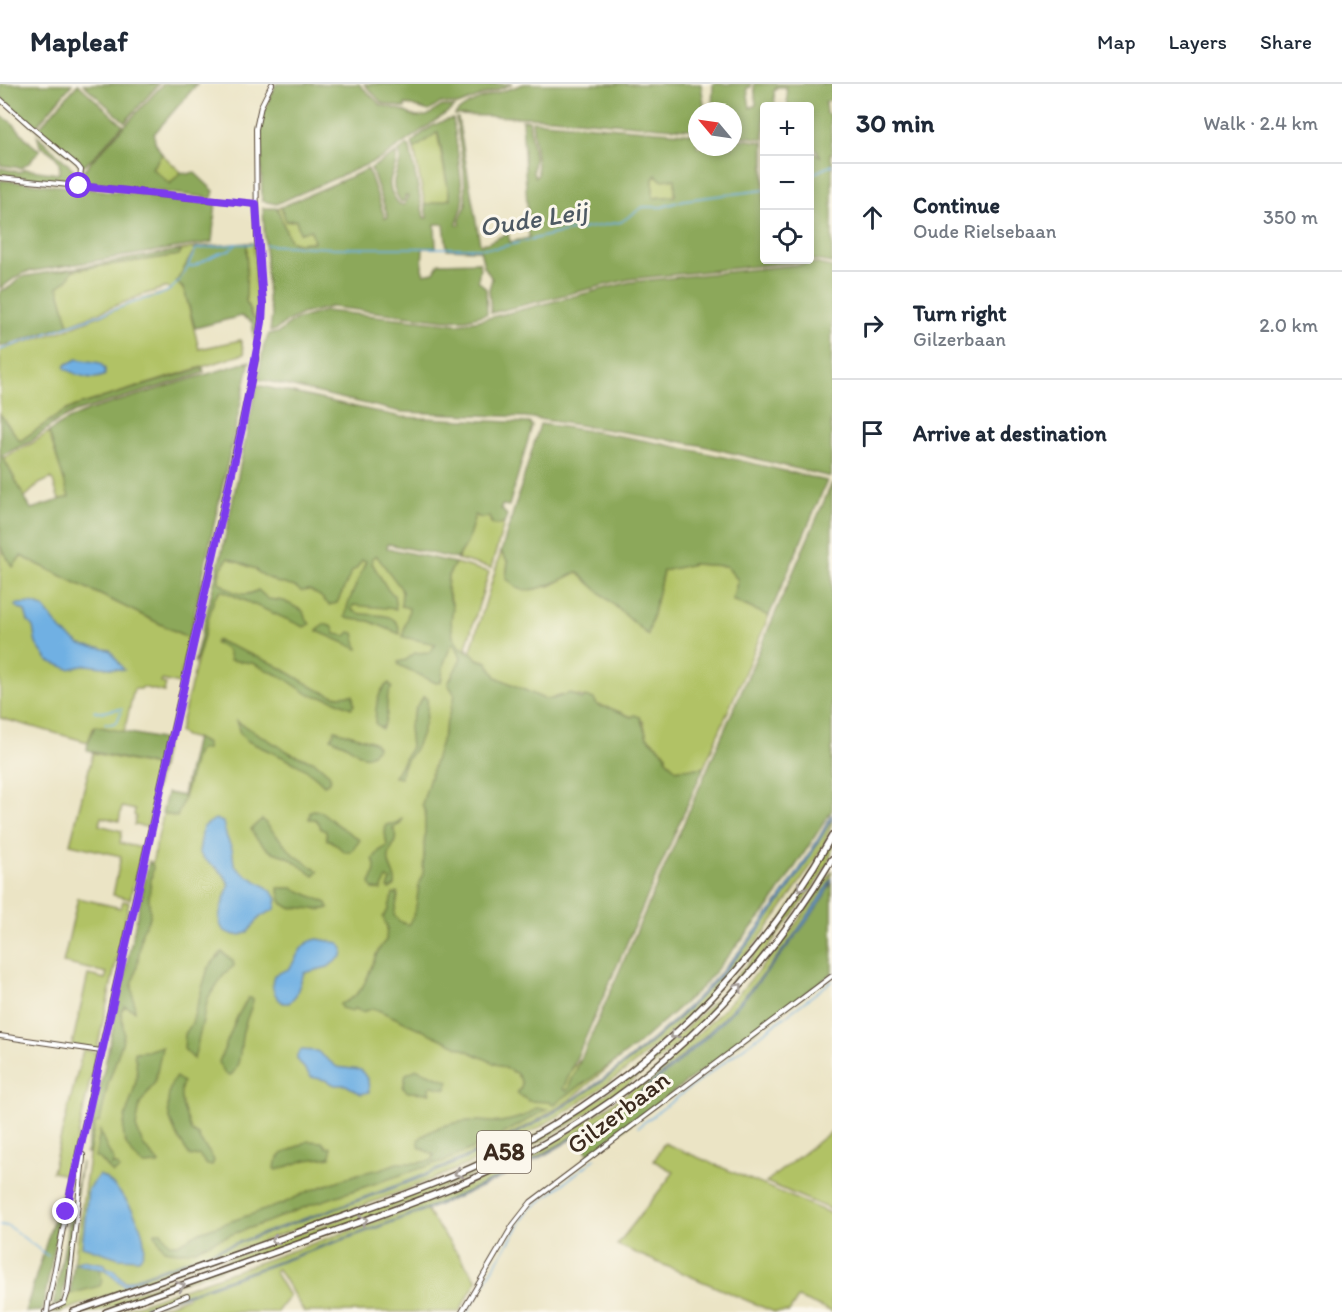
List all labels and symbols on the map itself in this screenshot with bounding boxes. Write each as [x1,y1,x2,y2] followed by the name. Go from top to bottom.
[688,102,742,156] north arrow
[65,172,91,198] route start
[477,193,591,243] water label: Oude Leij
[797,880,808,891] one-way arrow
[732,983,743,994] one-way arrow
[671,1028,681,1039] one-way arrow
[560,1063,676,1161] street label: Gilzerbaan
[477,1131,531,1173] road number: A58
[453,1166,464,1178] one-way arrow
[52,1198,78,1224] route end
[358,1215,369,1228] one-way arrow
[270,1233,281,1246] one-way arrow
[175,1280,186,1293] one-way arrow

